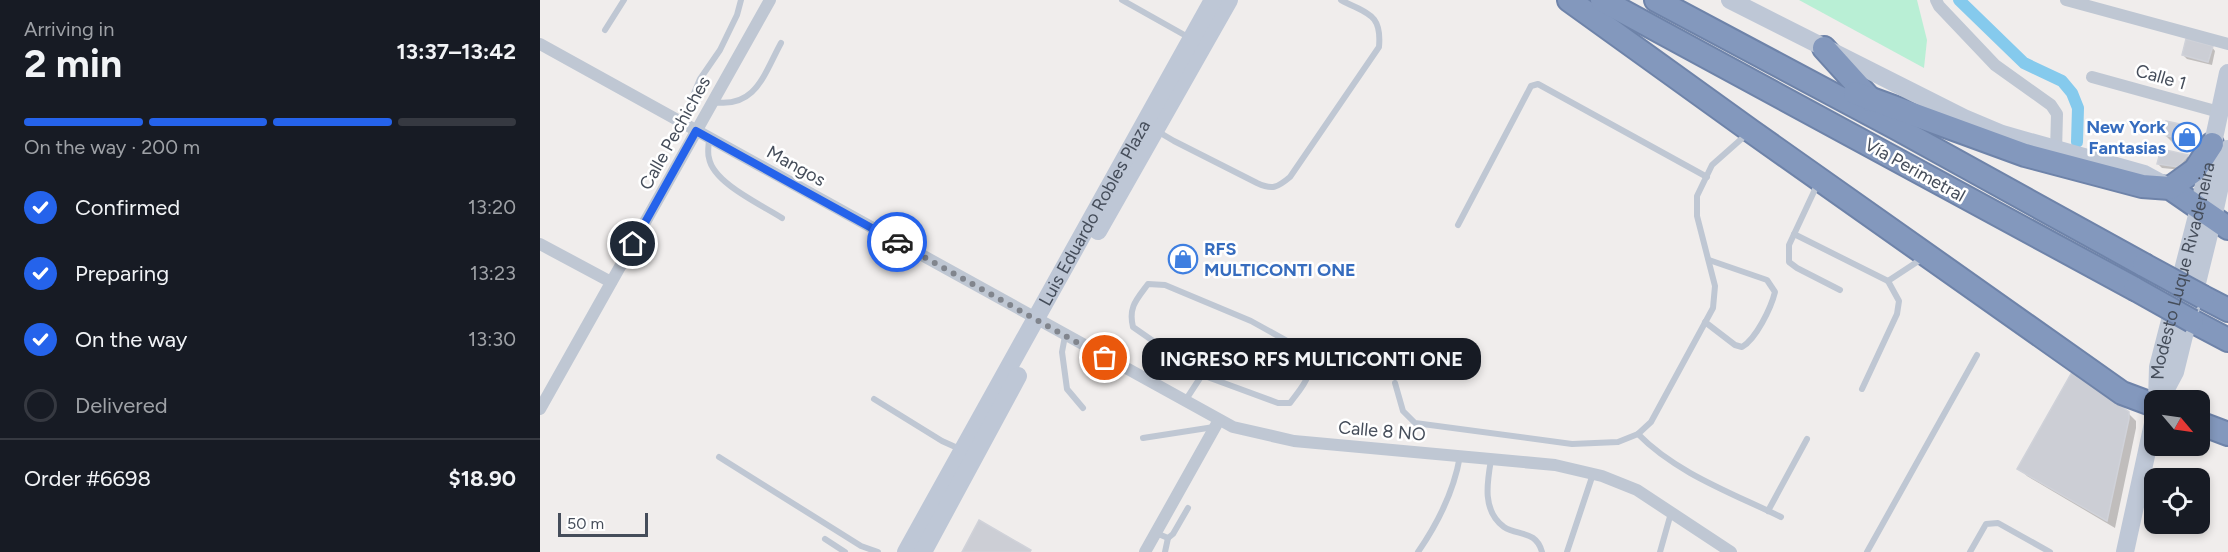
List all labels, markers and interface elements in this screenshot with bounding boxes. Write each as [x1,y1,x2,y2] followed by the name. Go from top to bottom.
[24,17,114,41] text: Arriving in
[396,38,516,65] text: 13:37–13:42
[24,40,122,87] text: 2 min
[2133,59,2189,95] street label: Calle 1
[635,72,715,194] street label: Calle Pechiches
[1034,116,1155,310] street label: Luis Eduardo Robles Plaza
[2086,116,2167,159] place label: New York Fantasias
[2171,121,2203,153] shop icon: New York Fantasias
[1861,133,1969,207] street label: Vía Perimetral
[24,135,200,159] text: On the way · 200 m
[763,141,829,191] street label: Mangos
[2147,160,2220,380] street label: Modesto Luque Rivadeneira
[24,191,57,224] icon: check
[75,194,180,221] text: Confirmed
[468,195,516,219] text: 13:20
[867,212,927,272] courier
[607,218,658,269] pin
[881,226,914,259] icon: car
[616,227,649,260] icon: home
[1204,238,1356,281] place label: RFS MULTICONTI ONE
[1167,243,1199,275] shop icon: RFS MULTICONTI ONE
[24,257,57,290] icon: check
[75,260,169,287] text: Preparing
[470,261,516,285] text: 13:23
[24,323,57,356] icon: check
[75,326,187,353] text: On the way
[468,327,516,351] text: 13:30
[1079,332,1130,383] pin
[1141,337,1480,379] callout: INGRESO RFS MULTICONTI ONE
[1088,341,1121,374] icon: bag
[1160,347,1463,371] text: INGRESO RFS MULTICONTI ONE
[2144,390,2210,456] north arrow
[2144,390,2210,534] map controls
[75,392,168,419] text: Delivered
[1337,416,1427,446] street label: Calle 8 NO
[24,465,151,492] text: Order #6698
[449,465,516,492] text: $18.90
[2144,468,2210,534] button: locate
[558,510,648,538] scale bar
[567,514,604,533] text: 50 m

